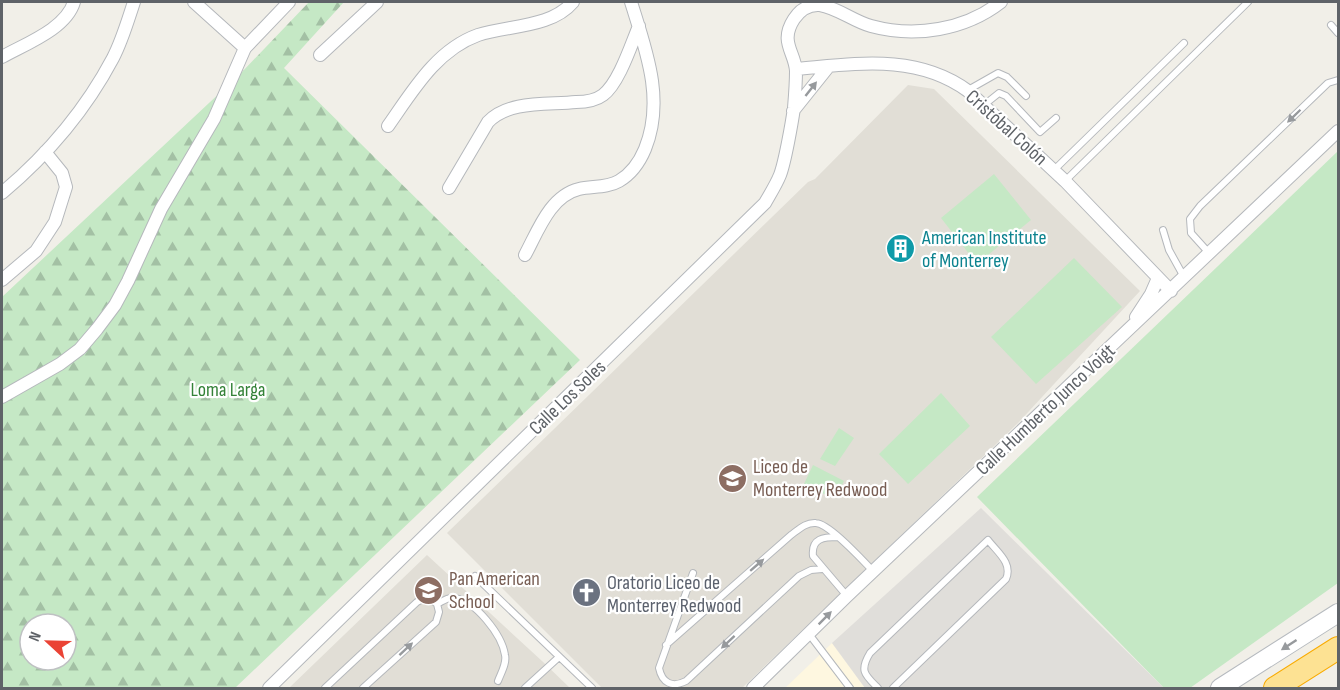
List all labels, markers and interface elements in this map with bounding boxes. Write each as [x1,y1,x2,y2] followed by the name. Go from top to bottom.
[805,81,817,96] one-way arrow
[960,85,1052,171] street label: Cristóbal Colón
[1287,108,1301,122] one-way arrow
[921,226,1047,273] place label: American Institute of Monterrey
[885,232,917,264] building icon: American Institute of Monterrey
[971,339,1120,480] street label: Calle Humberto Junco Voigt
[524,355,611,440] street label: Calle Los Soles
[191,378,265,402] park label: Loma Larga
[753,455,887,502] place label: Liceo de Monterrey Redwood
[716,462,748,494] school or university icon: Liceo de Monterrey Redwood
[749,559,764,572] one-way arrow
[449,567,540,614] place label: Pan American School
[607,571,741,618] place label: Oratorio Liceo de Monterrey Redwood
[412,574,444,606] school or university icon: Pan American School
[570,577,602,609] church icon: Oratorio Liceo de Monterrey Redwood
[18,612,78,672] north arrow
[817,612,831,626] one-way arrow
[25,629,46,644] text: N
[721,635,736,649] one-way arrow
[1281,639,1297,650] one-way arrow
[398,643,413,656] one-way arrow

